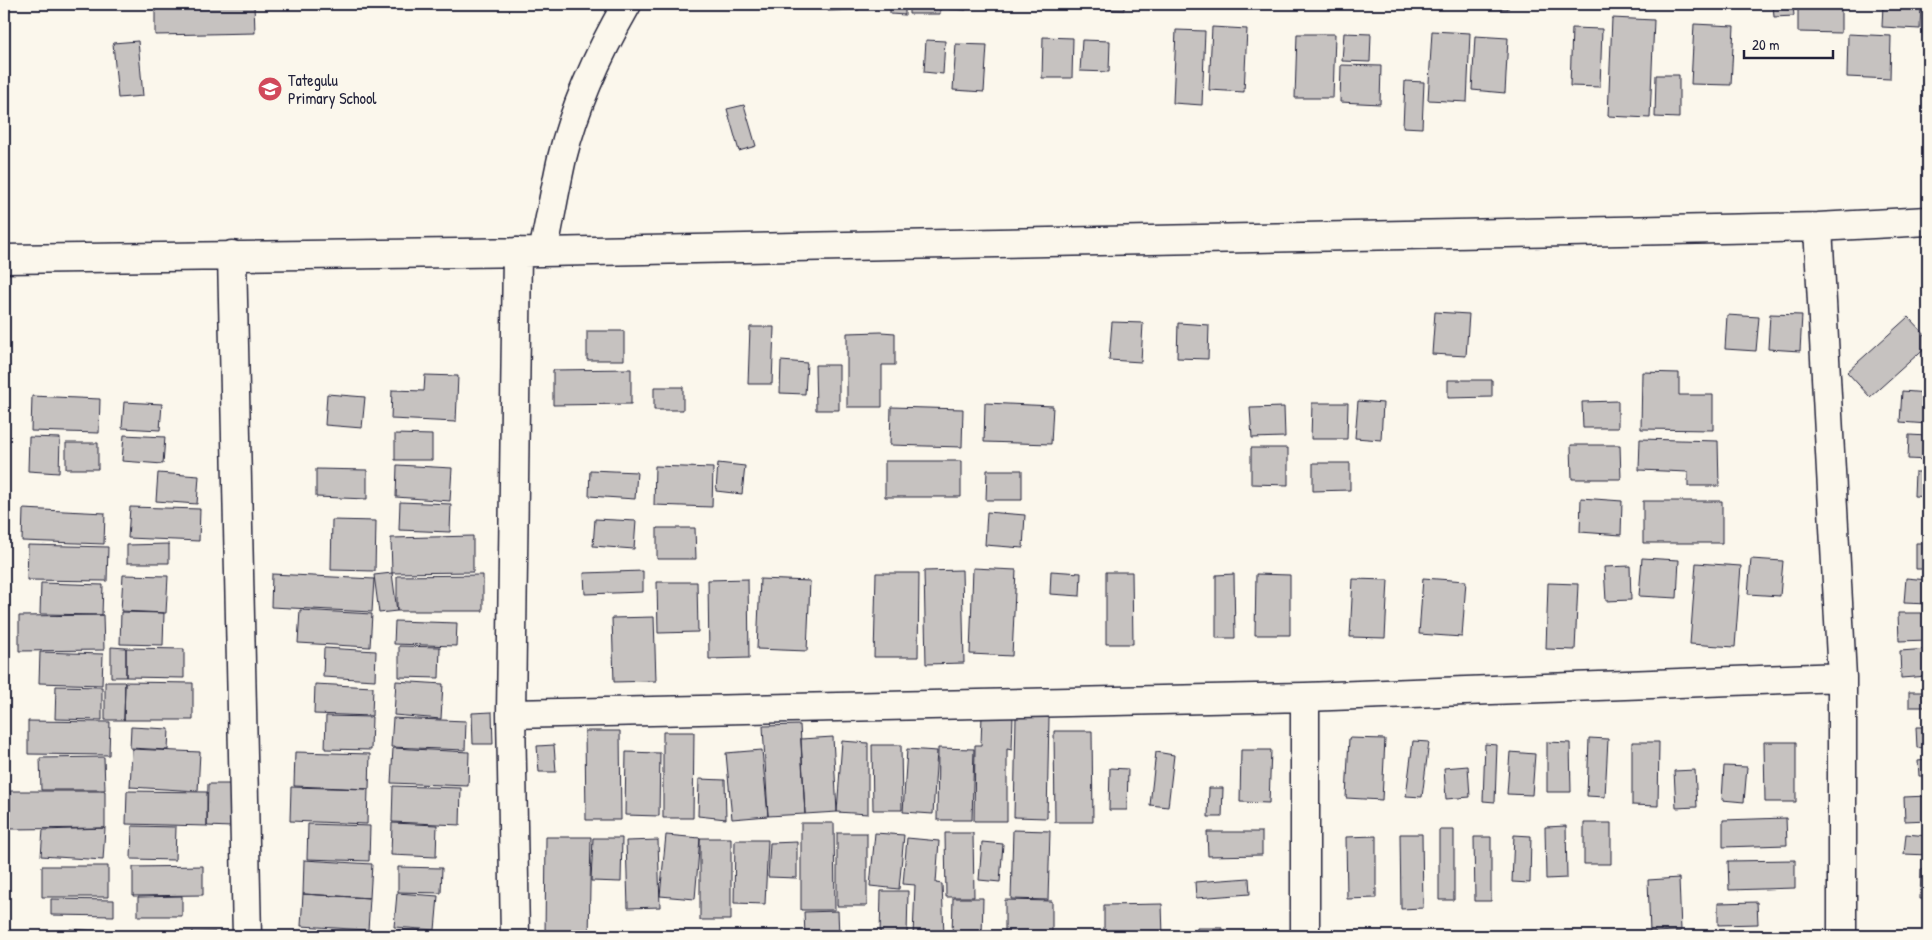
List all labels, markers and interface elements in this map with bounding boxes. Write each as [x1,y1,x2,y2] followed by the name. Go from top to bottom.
[1744,28,1833,60] scale bar
[1752,34,1779,55] text: 20 m
[288,69,377,109] place label: Tategulu Primary School
[257,76,283,102] school or university icon: Tategulu Primary School

